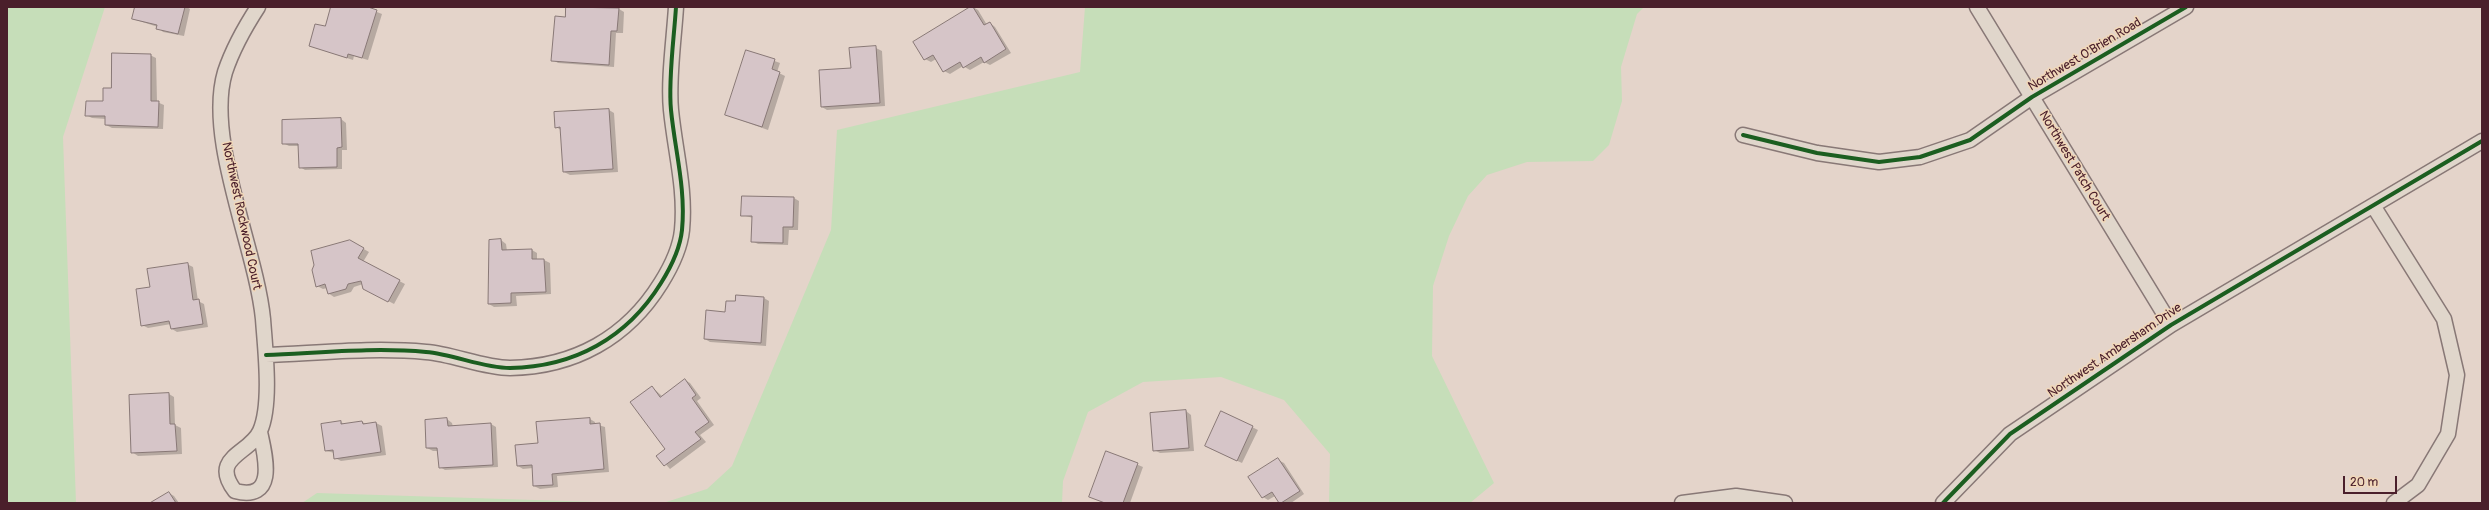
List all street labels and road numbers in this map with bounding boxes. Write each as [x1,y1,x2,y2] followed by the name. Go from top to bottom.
[2026,15,2144,95] street label: Northwest O'Brien Road
[2035,108,2113,224] street label: Northwest Patch Court
[218,141,264,291] street label: Northwest Rockwood Court
[2045,300,2185,402] street label: Northwest Ambersham Drive

